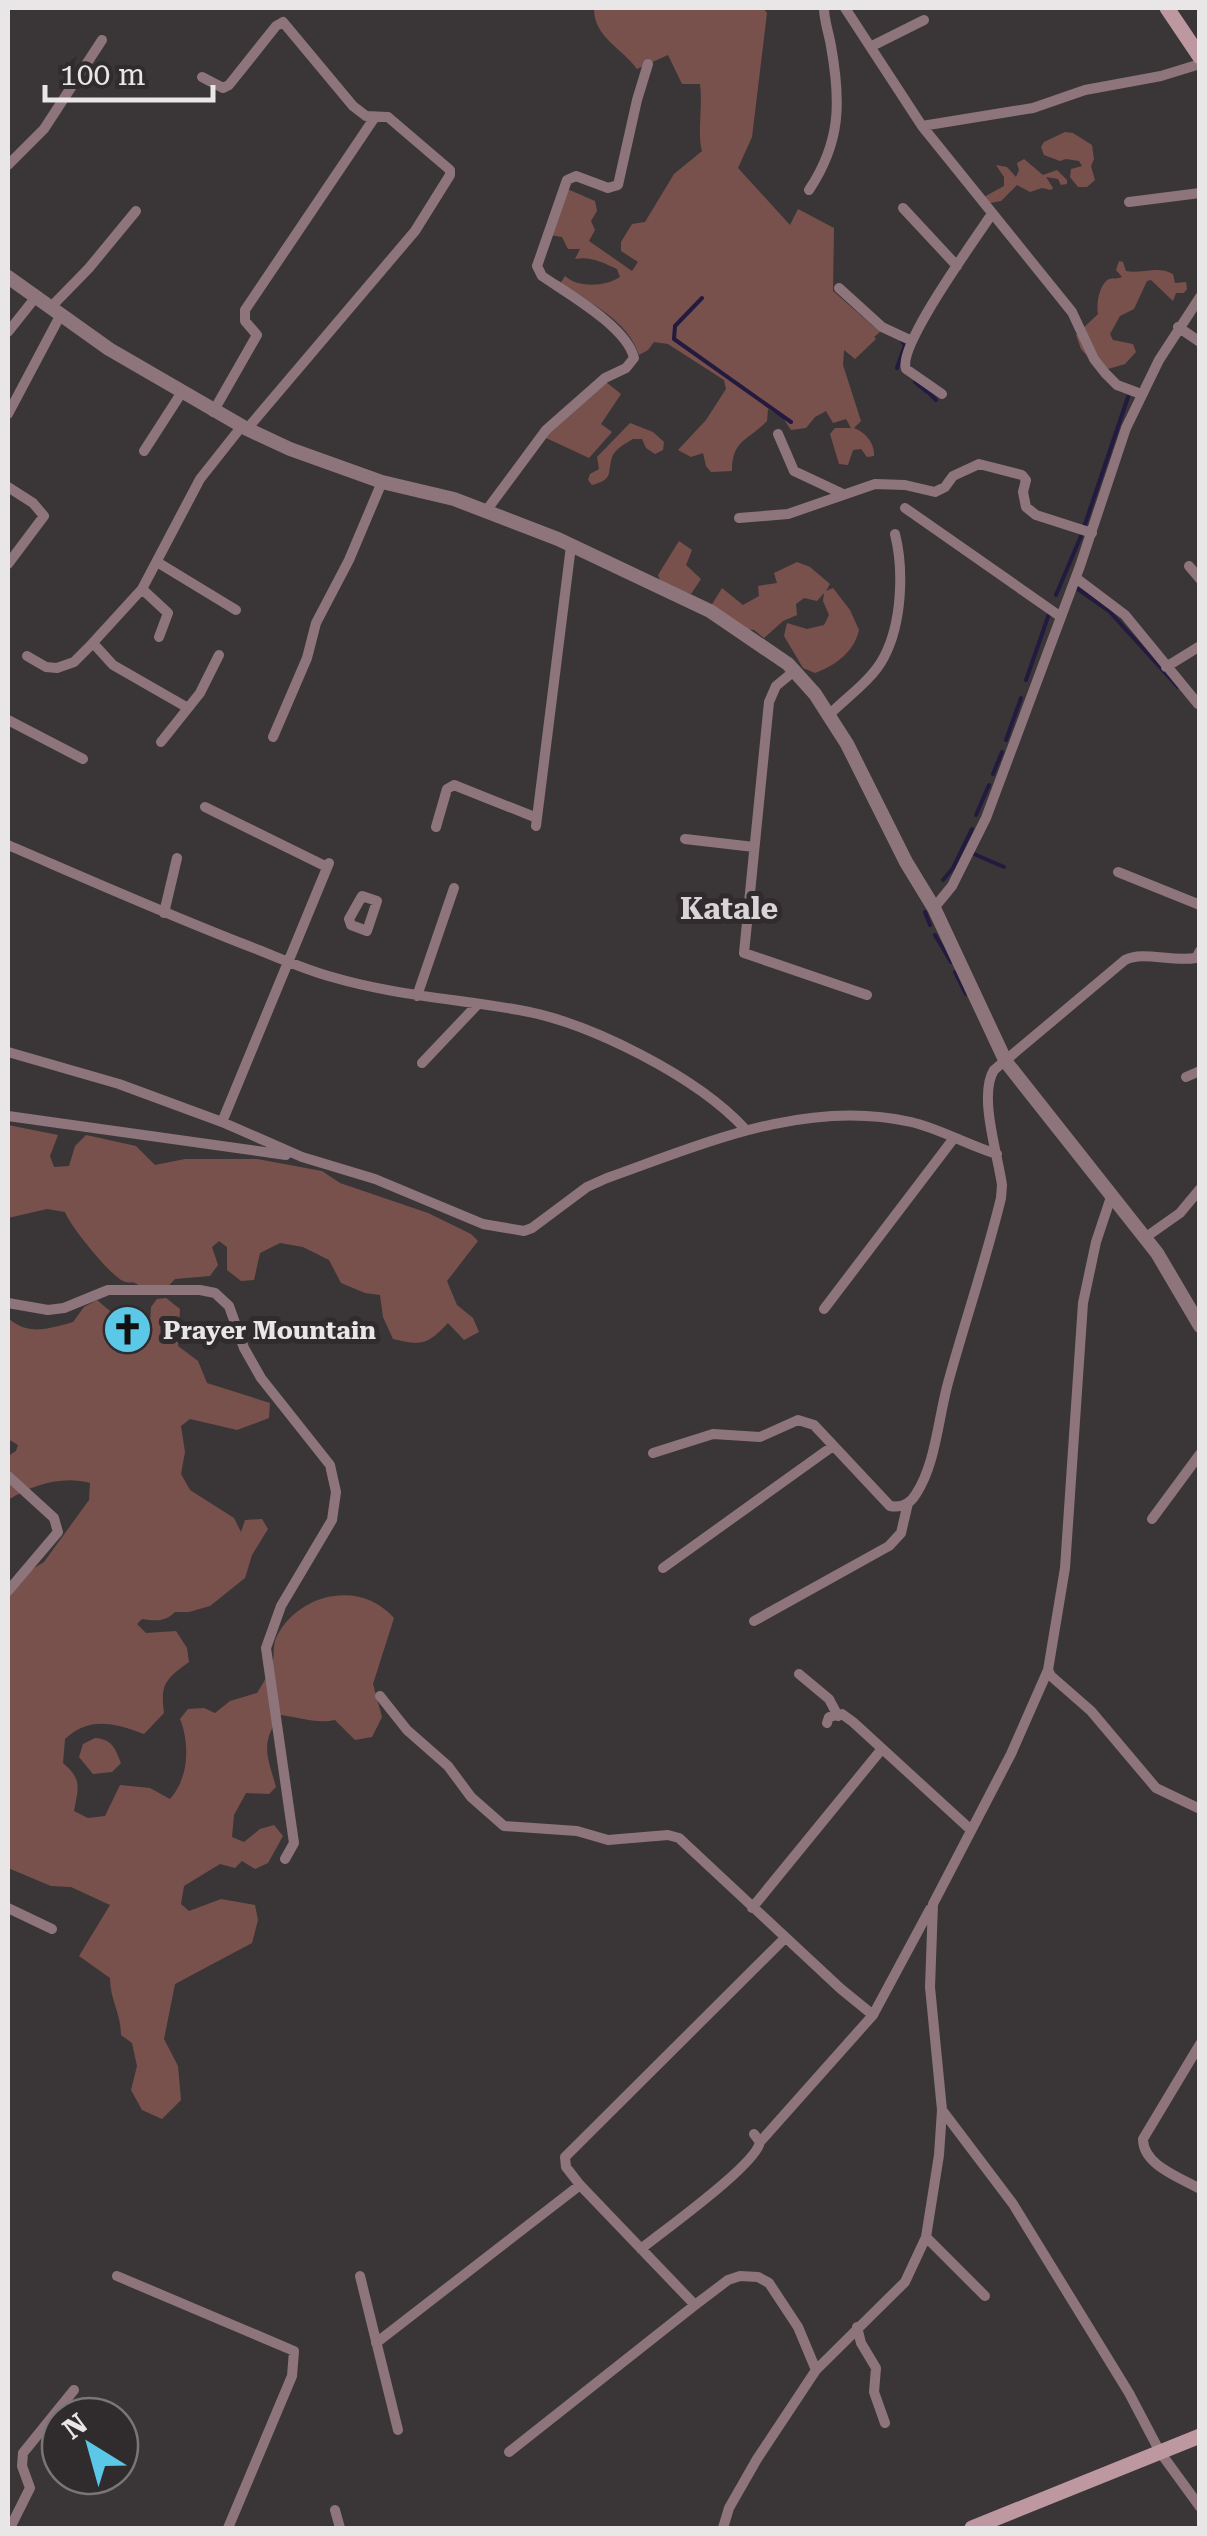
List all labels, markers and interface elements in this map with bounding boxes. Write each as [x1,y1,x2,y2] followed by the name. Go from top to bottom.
[45,40,212,102] scale bar
[60,57,145,92] text: 100 m
[680,891,778,926] district label: Katale
[102,1304,154,1356] church icon: Prayer Mountain
[163,1316,376,1345] place label: Prayer Mountain
[40,2396,140,2496] north arrow
[57,2407,94,2446] text: N

